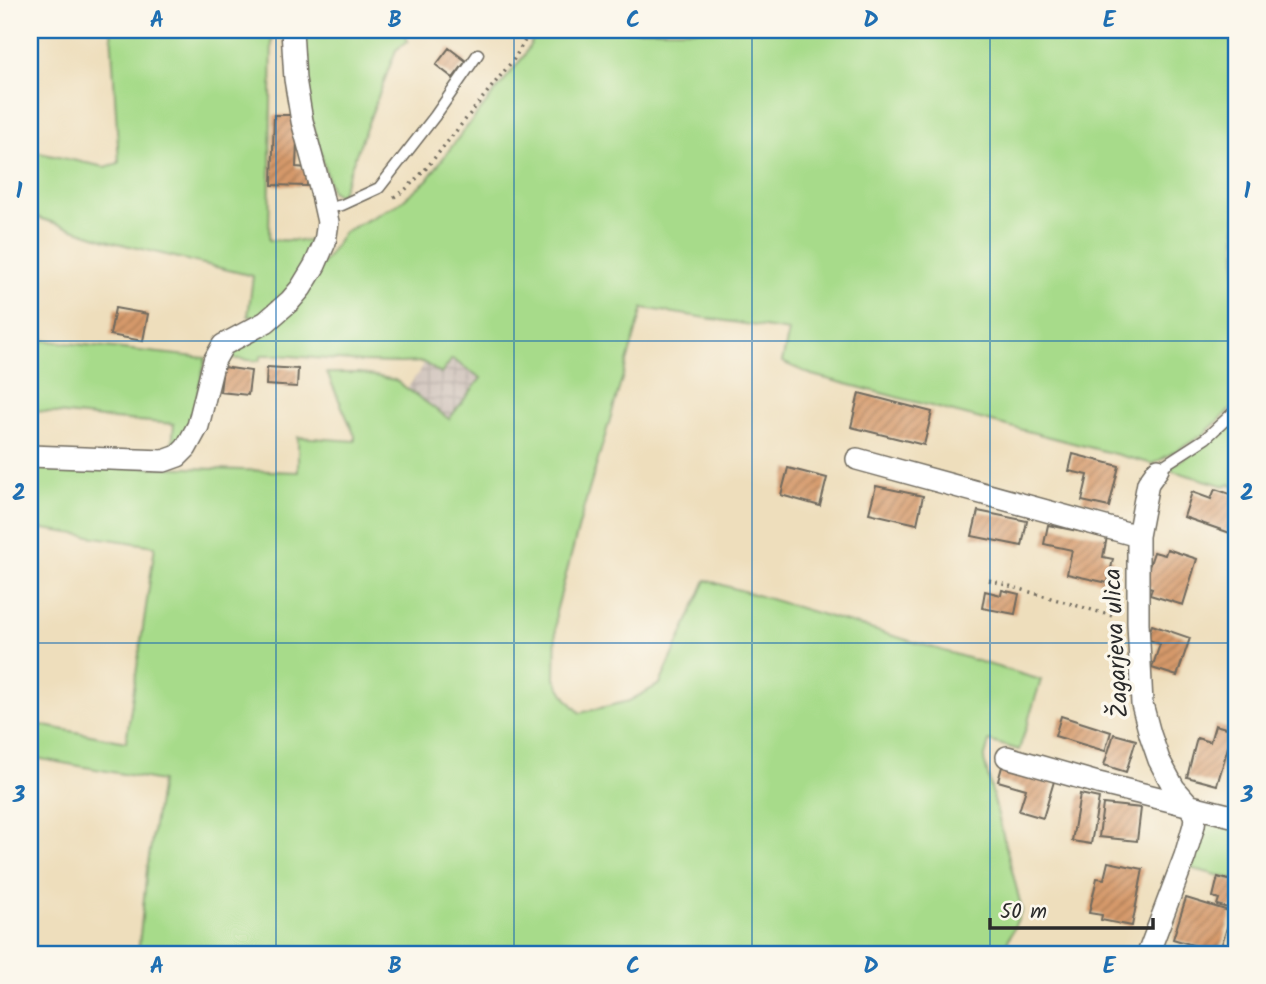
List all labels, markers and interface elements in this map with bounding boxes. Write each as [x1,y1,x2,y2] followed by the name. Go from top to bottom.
[150,3,164,39] text: A
[388,3,402,39] text: B
[626,3,640,39] text: C
[863,3,879,39] text: D
[1103,3,1117,39] text: E
[16,174,23,210] text: 1
[1244,174,1251,210] text: 1
[12,476,26,512] text: 2
[1240,476,1254,512] text: 2
[1094,567,1140,719] street label: Žagarjeva ulica
[12,778,26,814] text: 3
[1240,778,1254,814] text: 3
[990,886,1152,930] scale bar
[1000,896,1047,929] text: 50 m
[150,949,164,984] text: A
[388,949,402,984] text: B
[626,949,640,984] text: C
[863,949,879,984] text: D
[1103,949,1117,984] text: E

